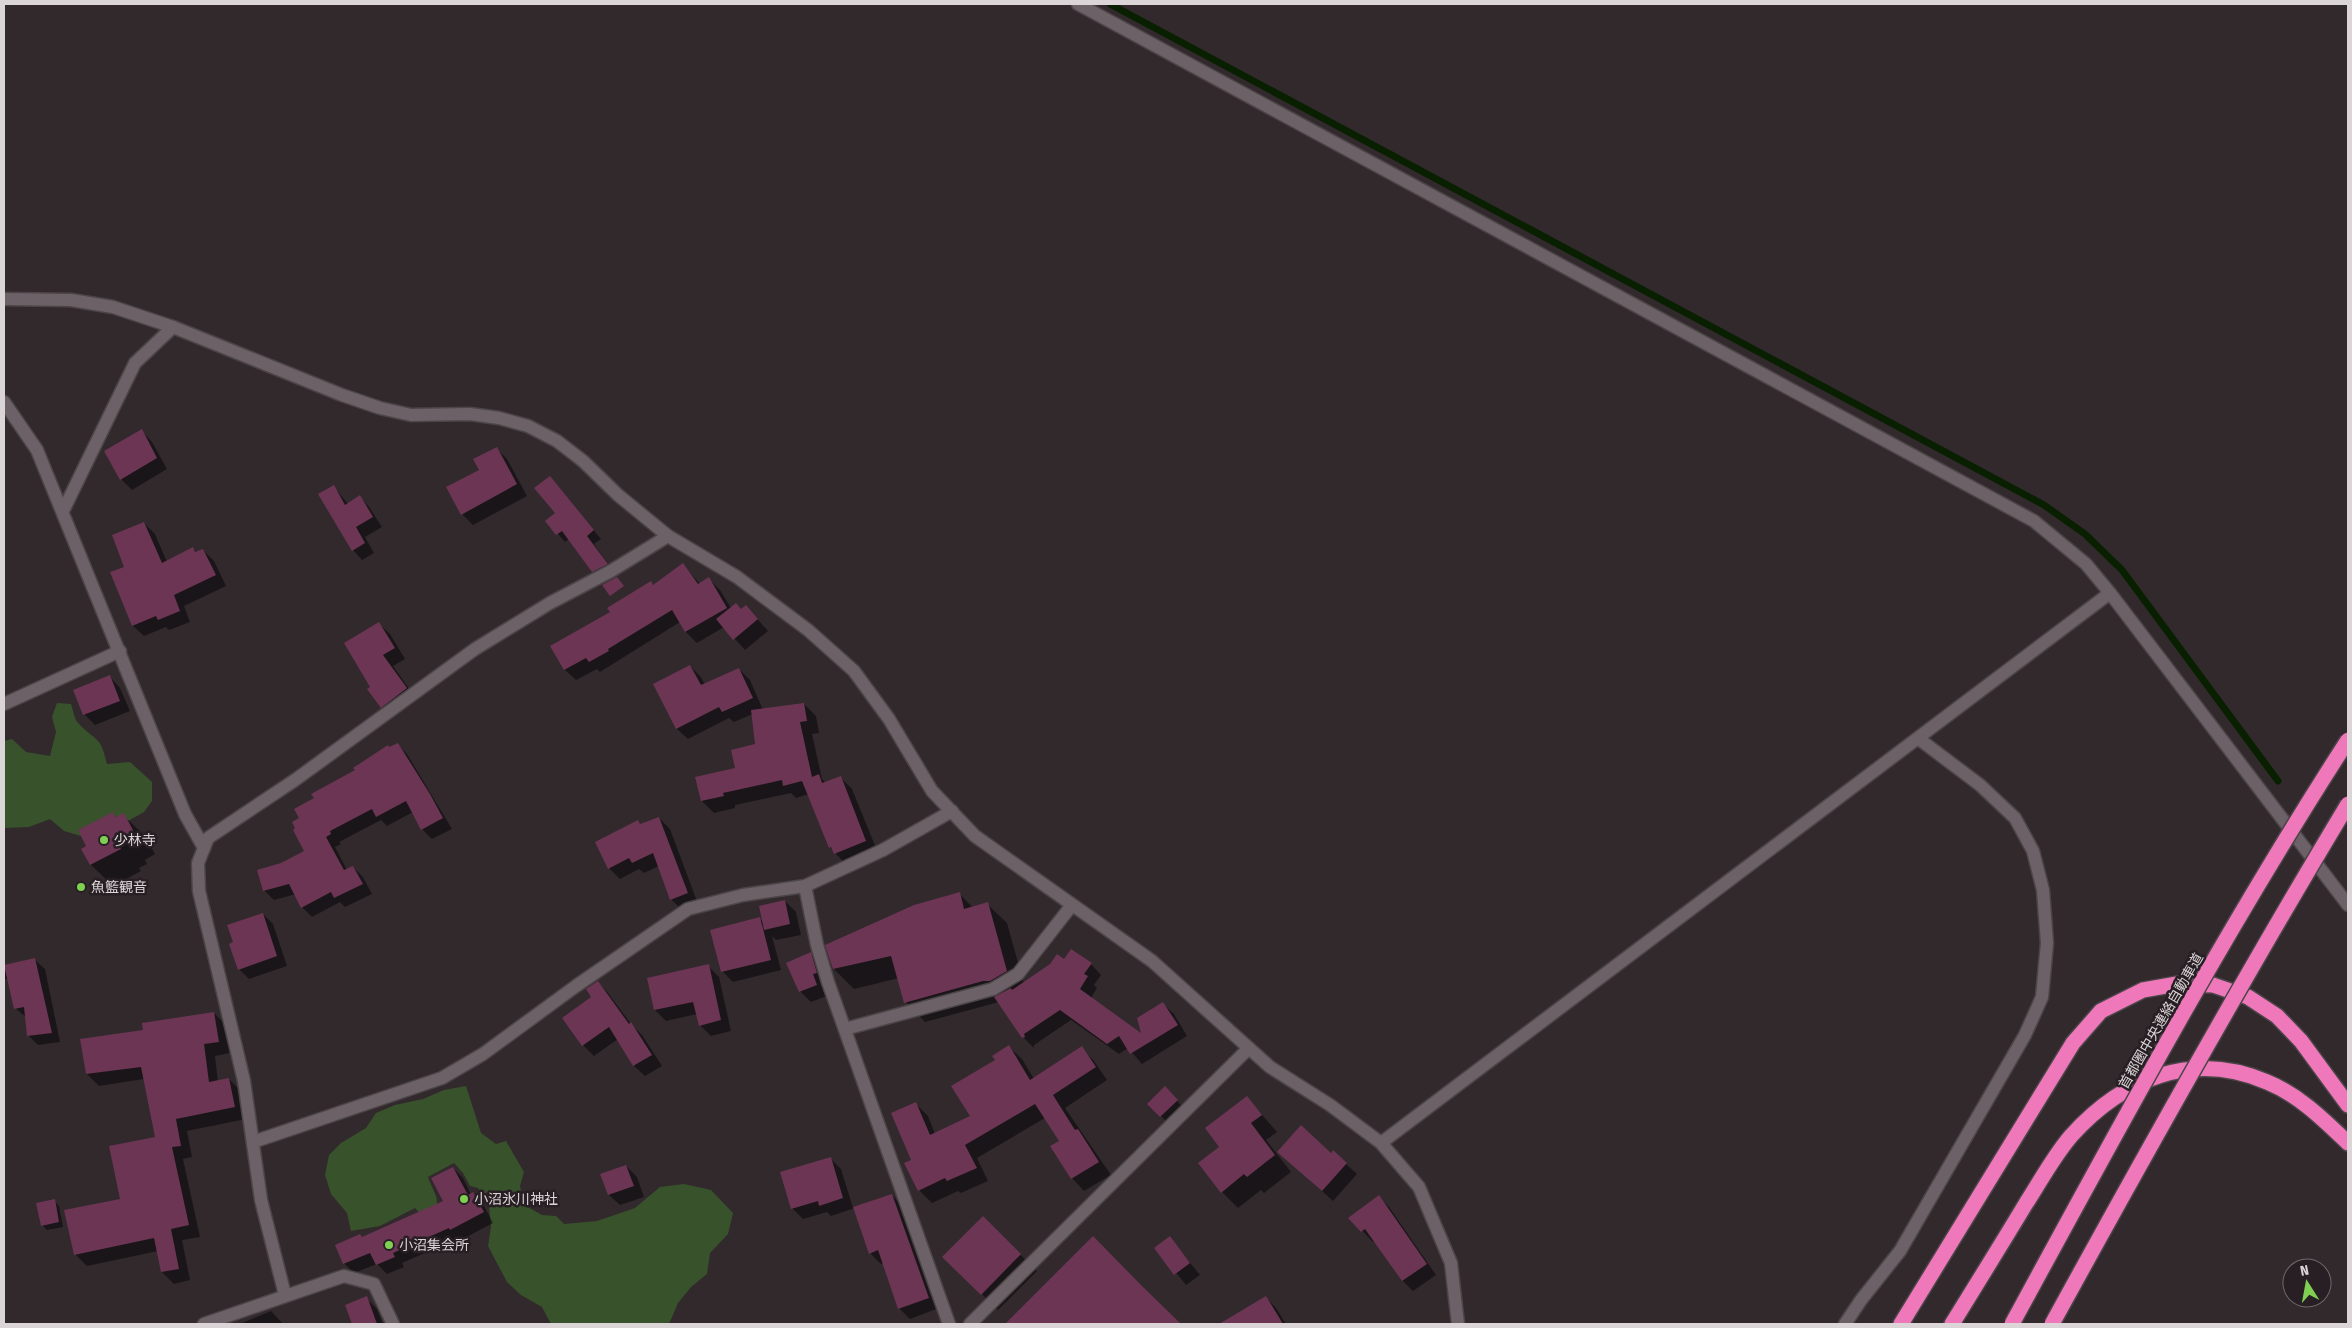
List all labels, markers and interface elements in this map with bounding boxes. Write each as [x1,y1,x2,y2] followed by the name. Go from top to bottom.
[114,832,156,849] place label: 少林寺
[98,834,110,846] marker: 少林寺
[91,879,147,896] place label: 魚籃観音
[75,881,87,893] marker: 魚籃観音
[2115,950,2207,1092] street label: 首都圏中央連絡自動車道
[474,1191,558,1208] place label: 小沼氷川神社
[458,1193,470,1205] marker: 小沼氷川神社
[399,1237,469,1254] place label: 小沼集会所
[383,1239,395,1251] marker: 小沼集会所
[2282,1258,2332,1308] north arrow
[2299,1262,2310,1280] text: N

